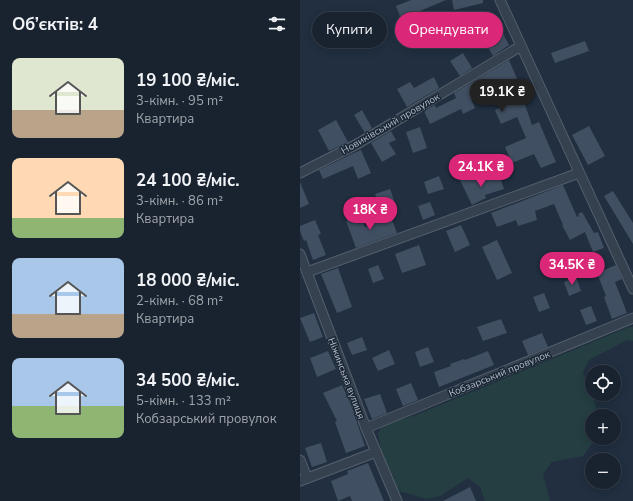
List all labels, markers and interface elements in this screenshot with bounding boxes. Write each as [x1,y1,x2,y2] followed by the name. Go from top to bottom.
[312,12,387,48] chip: Купити
[395,12,503,48] chip: Орендувати
[12,13,98,36] text: Об’єктів: 4
[266,13,288,35] icon: filters
[136,69,240,92] text: 19 100 ₴/міс.
[44,74,92,122] icon: home
[465,79,539,113] pin: 19.1K ₴
[479,83,525,101] text: 19.1K ₴
[339,89,443,158] street label: Новиківський провулок
[136,92,223,110] text: 3-кімн. · 95 m²
[136,110,194,128] text: Квартира
[444,154,518,188] pin: 24.1K ₴
[458,158,504,176] text: 24.1K ₴
[136,169,240,192] text: 24 100 ₴/міс.
[44,174,92,222] icon: home
[136,192,223,210] text: 3-кімн. · 86 m²
[342,197,398,231] pin: 18K ₴
[352,201,388,219] text: 18K ₴
[136,210,194,228] text: Квартира
[535,252,609,286] pin: 34.5K ₴
[549,256,595,274] text: 34.5K ₴
[136,269,240,292] text: 18 000 ₴/міс.
[44,274,92,322] icon: home
[136,292,223,310] text: 2-кімн. · 68 m²
[136,310,194,328] text: Квартира
[324,336,368,421] street label: Ніжинська вулиця
[447,347,553,401] street label: Кобзарський провулок
[585,365,621,489] map controls
[585,365,621,401] button: locate
[136,369,240,392] text: 34 500 ₴/міс.
[44,374,92,422] icon: home
[136,392,231,410] text: 5-кімн. · 133 m²
[585,409,621,445] button: +
[136,410,277,428] text: Кобзарський провулок
[585,453,621,489] button: −

